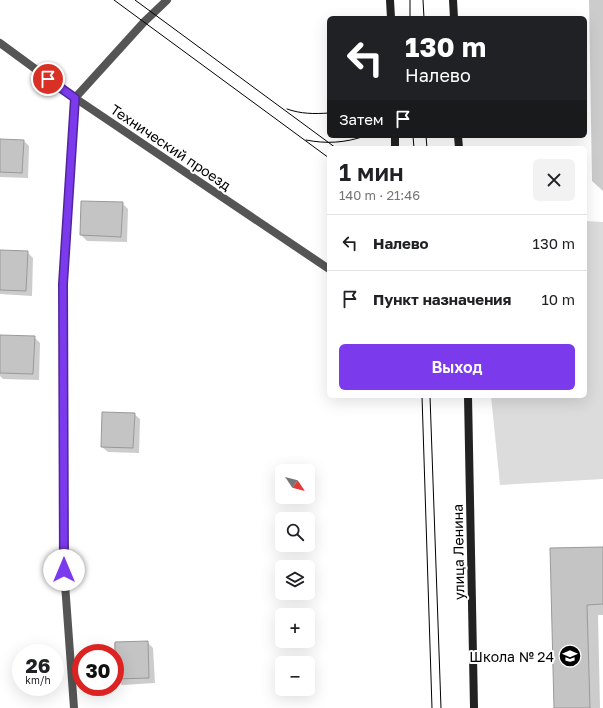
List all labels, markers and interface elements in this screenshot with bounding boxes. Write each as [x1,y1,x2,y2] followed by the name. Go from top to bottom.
[405,30,486,63] text: 130 m
[339,32,391,84] icon: left
[31,62,65,96] pin
[405,64,471,86] text: Налево
[37,68,59,90] icon: arrive
[108,100,235,194] street label: Технический проезд
[392,108,414,130] icon: arrive
[339,110,384,128] text: Затем
[339,157,404,186] text: 1 мин
[533,159,575,201] button: close
[339,187,420,203] text: 140 m · 21:46
[339,232,361,254] icon: left
[373,234,429,252] text: Налево
[533,234,575,252] text: 130 m
[339,288,361,310] icon: arrive
[373,290,511,308] text: Пункт назначения
[541,290,575,308] text: 10 m
[339,344,575,390] button: Выход
[275,464,315,504] north arrow
[275,464,315,696] map controls
[449,504,467,600] street label: улица Ленина
[275,512,315,552] button: search
[43,549,85,591] position arrow
[275,560,315,600] button: layers
[275,608,315,648] button: +
[557,643,583,669] school or university icon: Школа № 24
[72,644,124,696] speed limit sign: 30
[469,648,554,665] place label: Школа № 24
[26,653,50,677] text: 26
[275,656,315,696] button: −
[25,674,51,686] text: km/h

